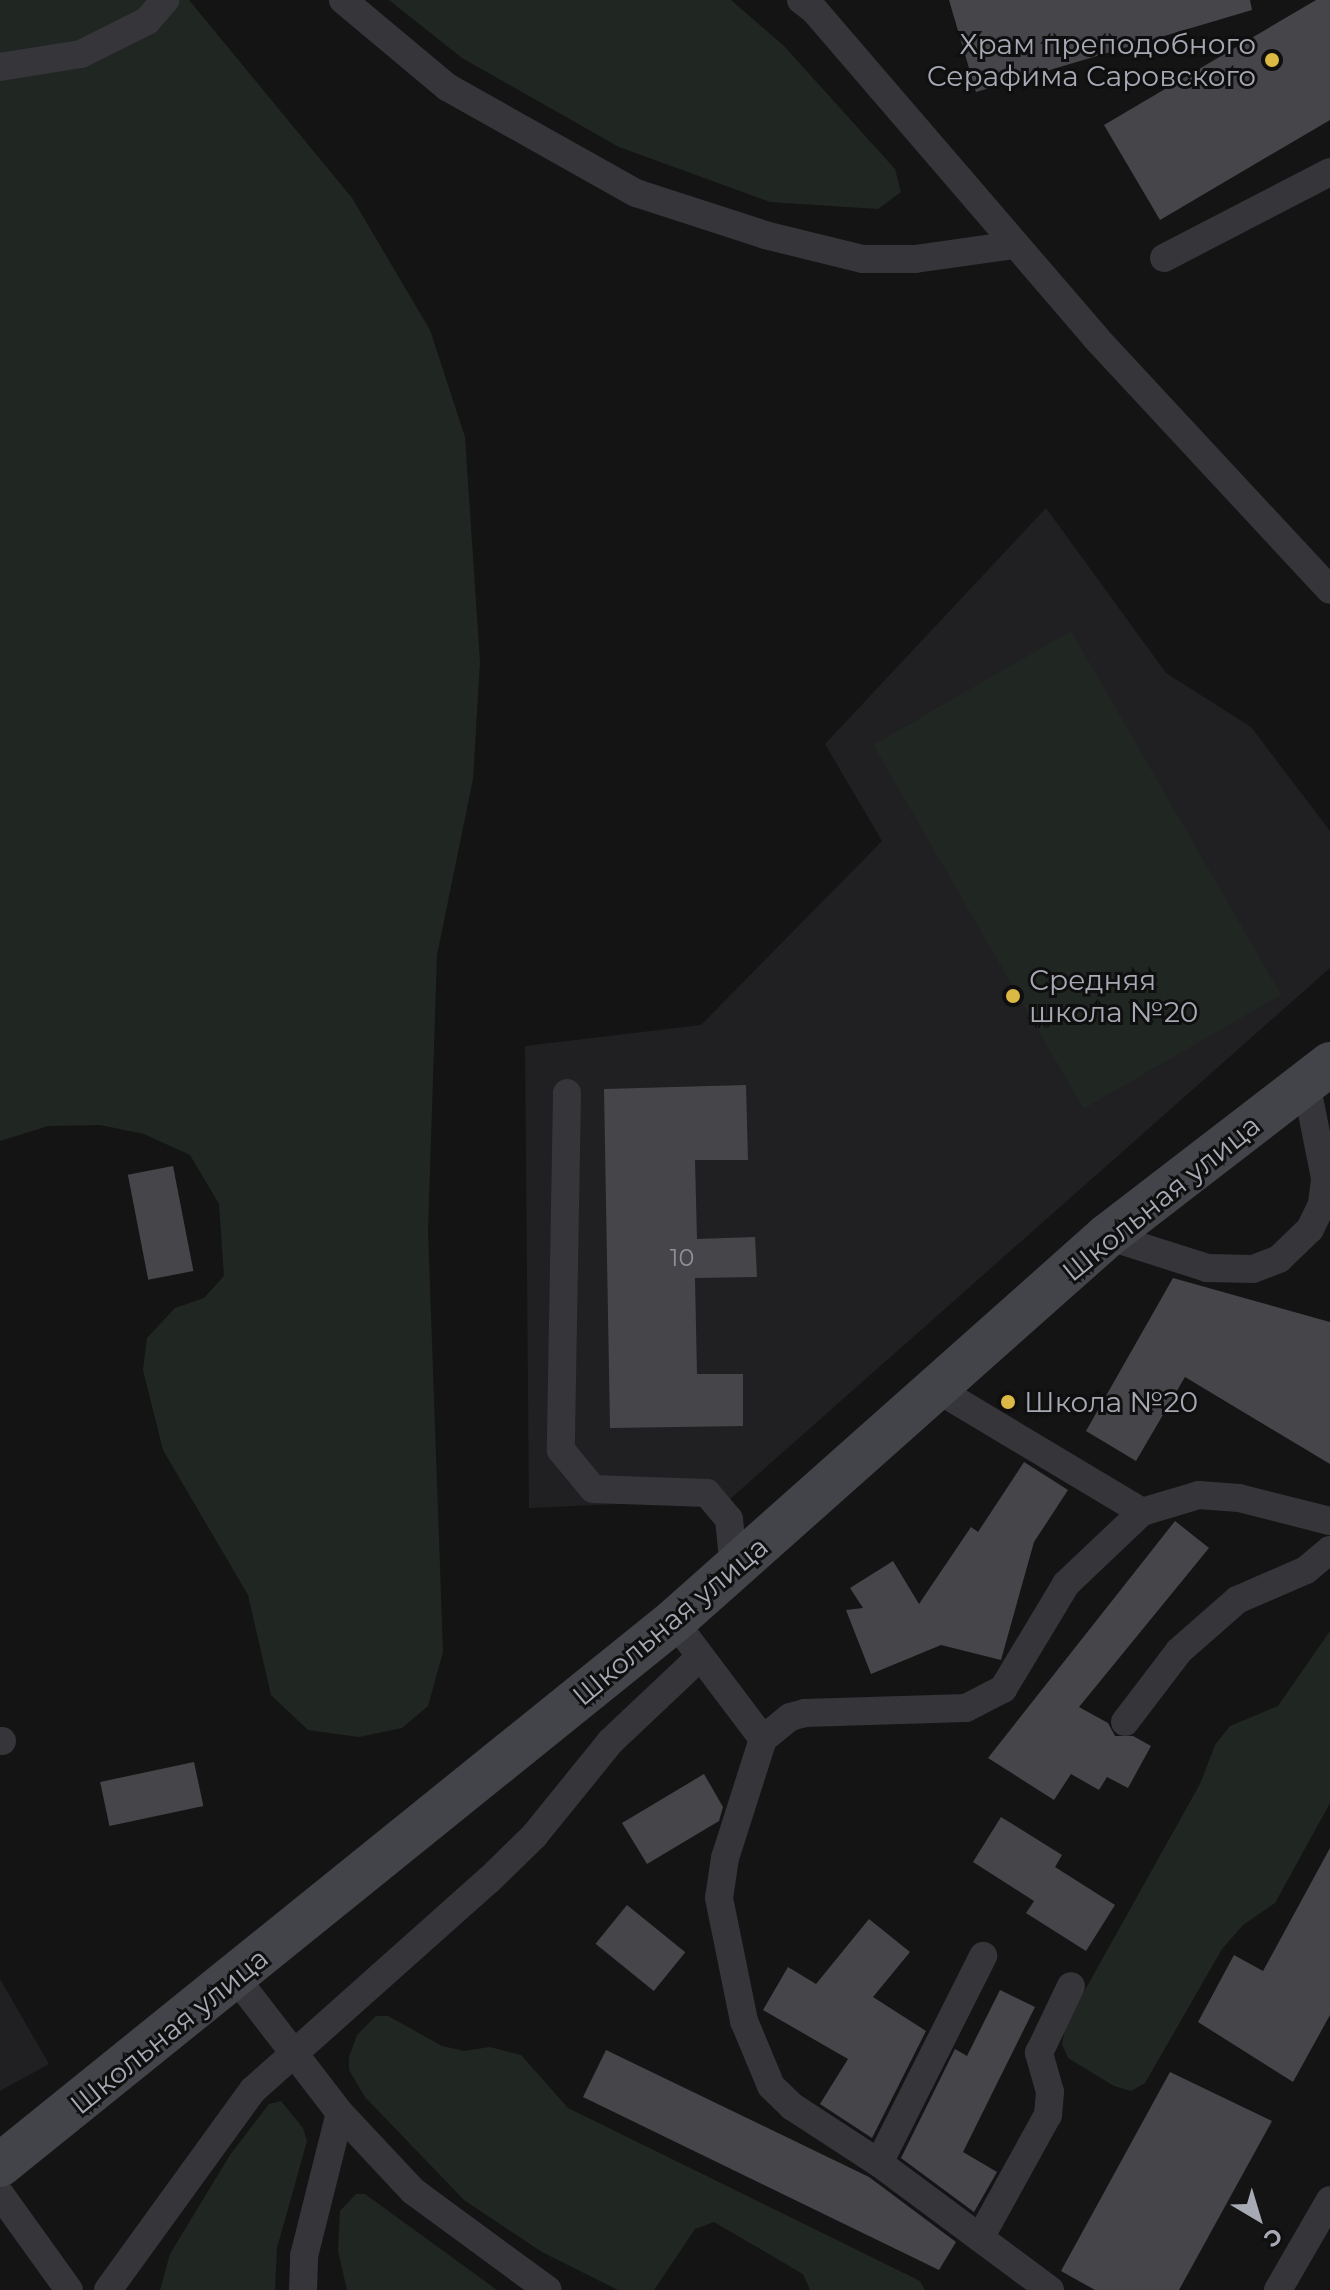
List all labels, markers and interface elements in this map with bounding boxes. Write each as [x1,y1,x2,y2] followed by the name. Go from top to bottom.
[927,27,1256,93] place label: Храм преподобного Серафима Саровского
[1263,51,1281,69] marker: Храм преподобного Серафима Саровского
[1029,963,1198,1029] place label: Средняя школа №20
[1004,987,1022,1005] marker: Средняя школа №20
[1055,1108,1267,1288] street label: Школьная улица
[670,1244,694,1272] house number: 10
[1024,1385,1198,1419] place label: Школа №20
[999,1393,1017,1411] marker: Школа №20
[566,1530,774,1712] street label: Школьная улица
[63,1941,275,2121] street label: Школьная улица
[1218,2178,1298,2258] north arrow
[1258,2222,1288,2253] text: С

